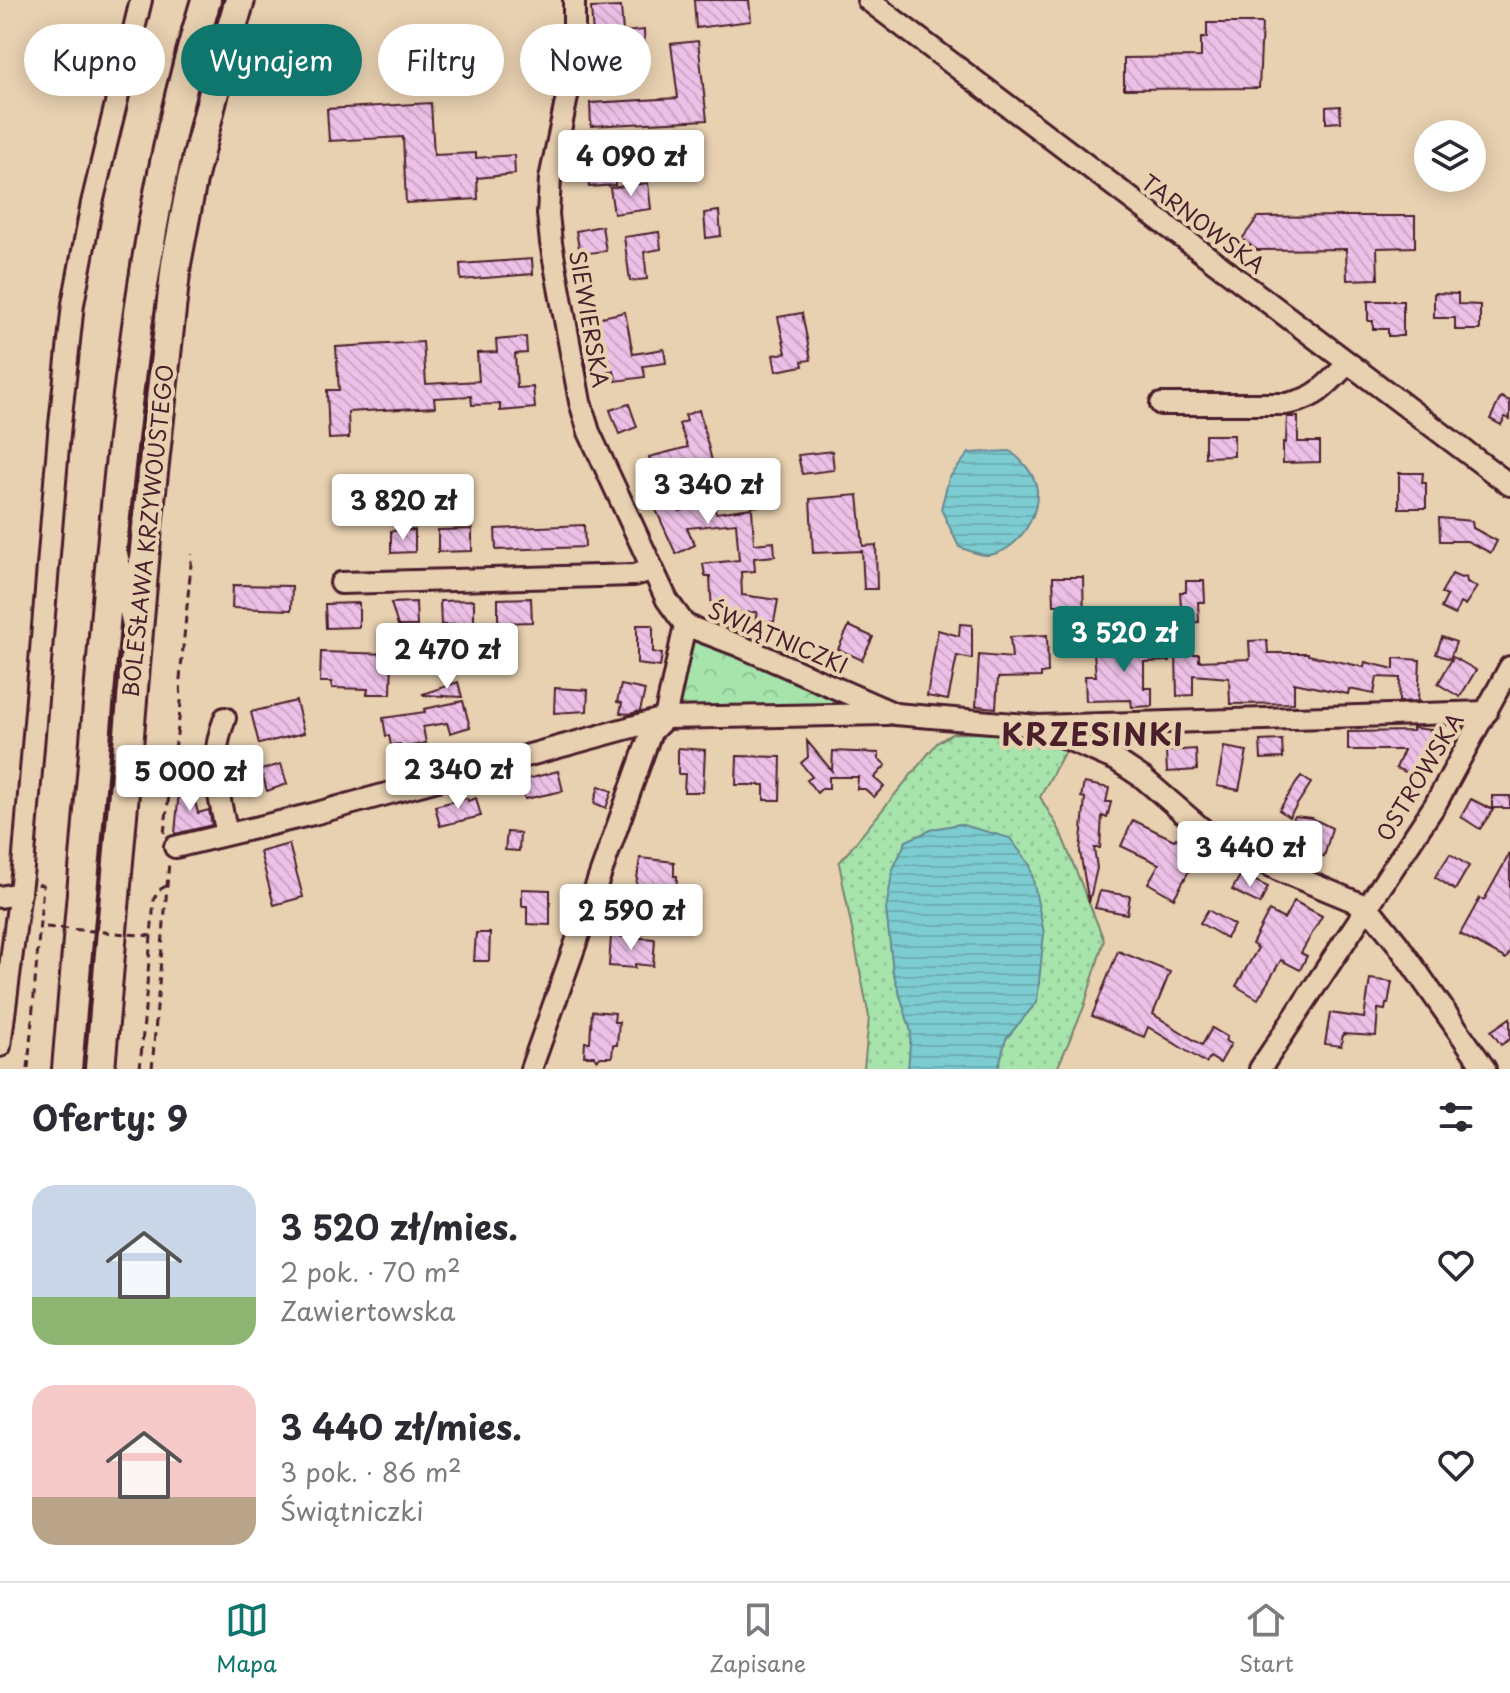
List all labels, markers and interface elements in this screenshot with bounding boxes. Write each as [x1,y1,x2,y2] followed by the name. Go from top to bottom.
[24,24,165,96] chip: Kupno
[181,24,362,96] chip: Wynajem
[378,24,504,96] chip: Filtry
[520,24,651,96] chip: Nowe
[1414,120,1486,192] map controls
[1414,120,1486,192] button: layers
[548,130,714,198] pin: 4 090 zł
[576,136,686,175] text: 4 090 zł
[1135,165,1273,280] street label: TARNOWSKA
[562,248,619,390] street label: SIEWIERSKA
[113,363,180,699] street label: BOLESŁAWA KRZYWOUSTEGO
[625,458,791,526] pin: 3 340 zł
[654,464,762,503] text: 3 340 zł
[320,474,486,542] pin: 3 820 zł
[350,480,456,519] text: 3 820 zł
[704,592,854,681] street label: ŚWIĄTNICZKI
[1041,606,1207,674] pin: 3 520 zł
[1071,612,1177,651] text: 3 520 zł
[364,623,530,691] pin: 2 470 zł
[394,629,500,668] text: 2 470 zł
[1367,706,1470,847] street label: OSTROWSKA
[1001,711,1185,756] district label: KRZESINKI
[375,743,541,811] pin: 2 340 zł
[107,745,273,813] pin: 5 000 zł
[404,749,512,788] text: 2 340 zł
[134,751,246,790] text: 5 000 zł
[1167,821,1333,889] pin: 3 440 zł
[1195,827,1305,866] text: 3 440 zł
[548,884,714,952] pin: 2 590 zł
[578,890,684,929] text: 2 590 zł
[32,1091,188,1143] text: Oferty: 9
[1434,1095,1478,1139] icon: filters
[280,1200,518,1252] text: 3 520 zł/mies.
[96,1217,192,1313] icon: home
[1434,1243,1478,1287] icon: heart
[280,1252,461,1291] text: 2 pok. · 70 m²
[280,1291,455,1330] text: Zawiertowska
[280,1400,522,1452] text: 3 440 zł/mies.
[96,1417,192,1513] icon: home
[1434,1443,1478,1487] icon: heart
[280,1452,462,1491] text: 3 pok. · 86 m²
[280,1491,424,1530] text: Świątniczki
[216,1598,277,1679] tab: Mapa
[709,1598,806,1679] tab: Zapisane
[1239,1598,1294,1679] tab: Start

